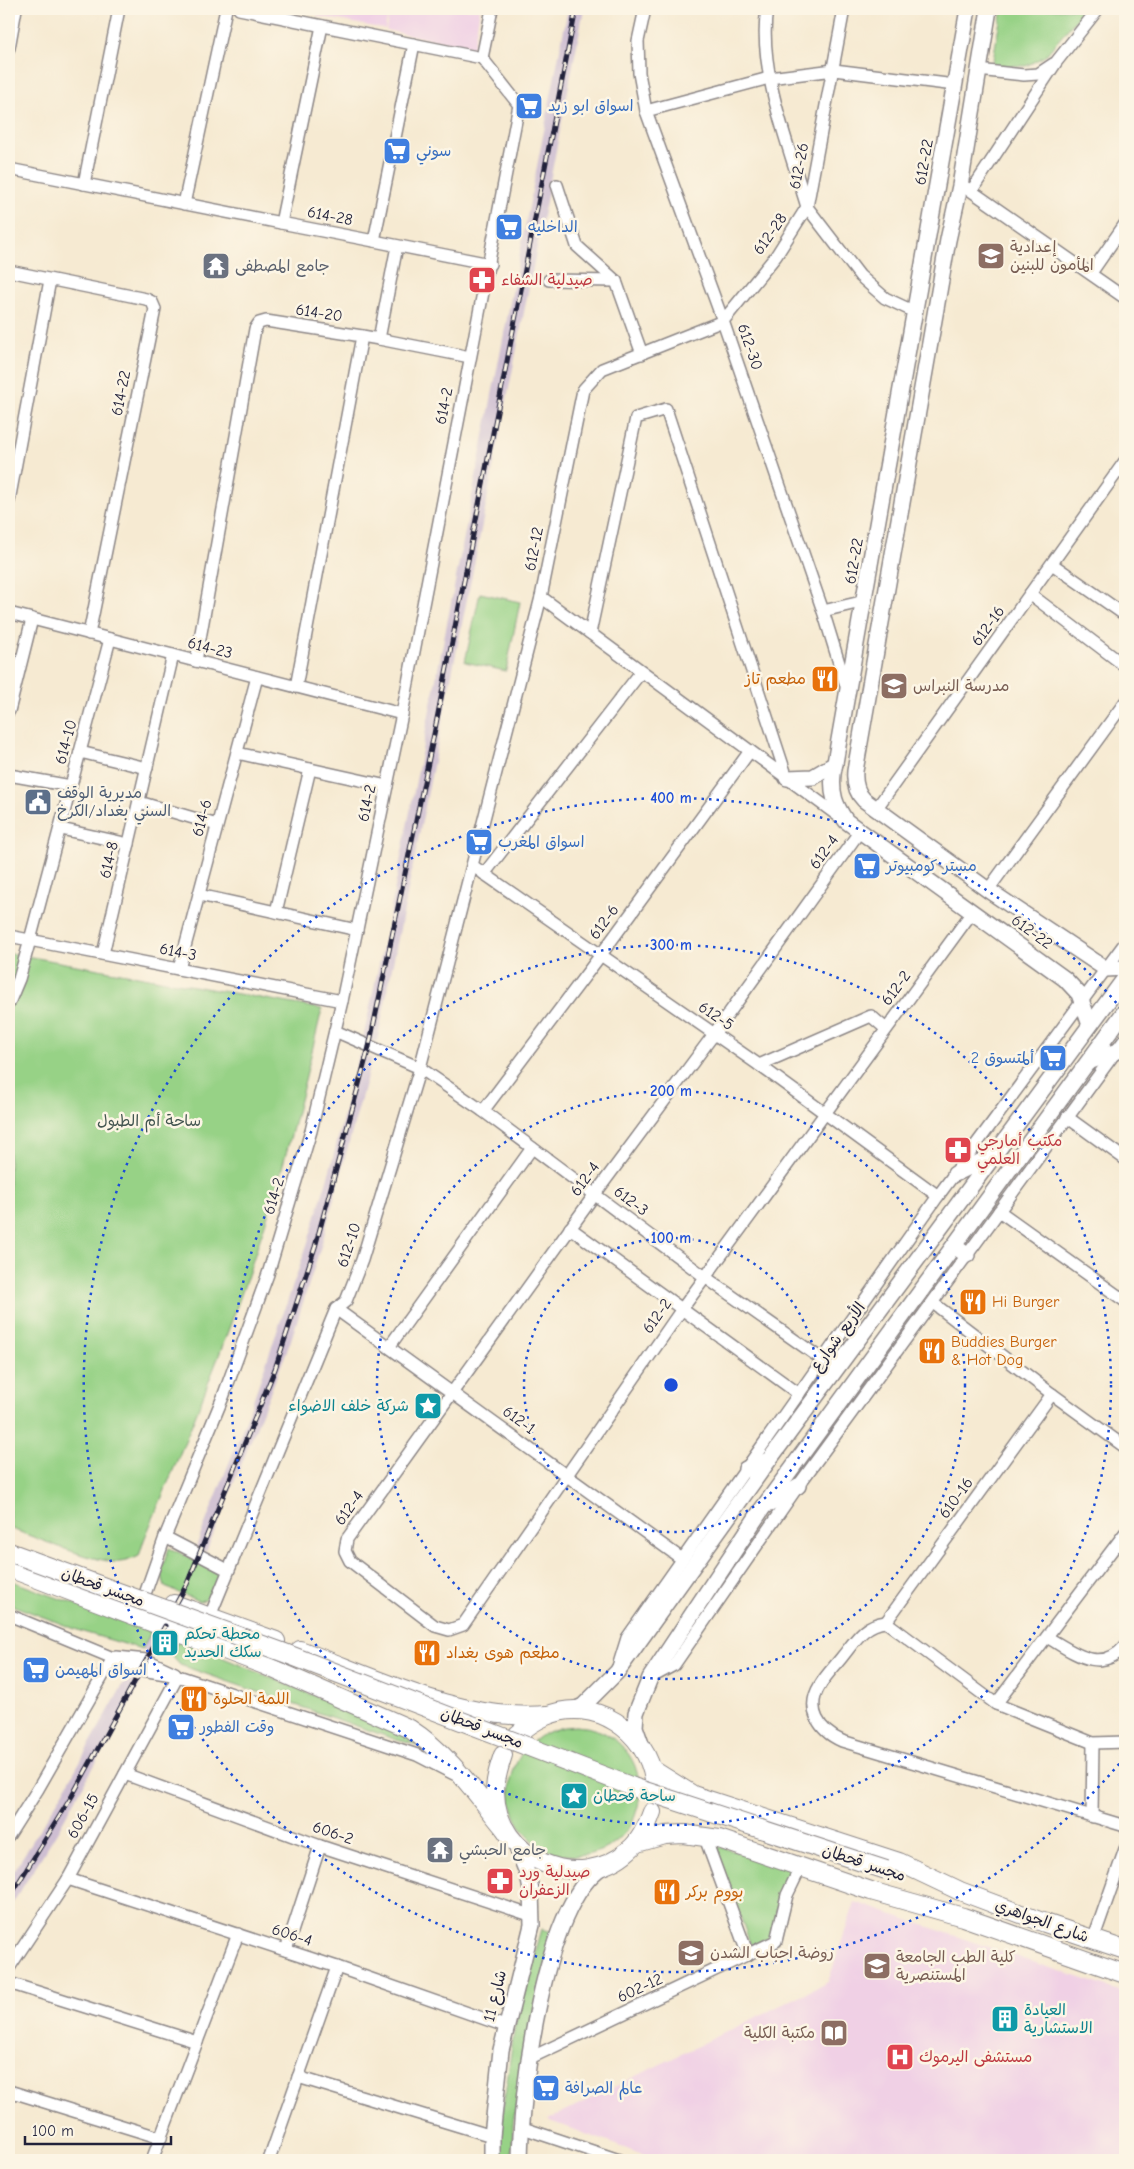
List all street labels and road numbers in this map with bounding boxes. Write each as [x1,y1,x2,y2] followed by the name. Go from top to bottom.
[911,138,937,186] street label: 612-22
[786,141,812,191] street label: 612-26
[306,203,354,229] street label: 614-28
[749,210,791,258] street label: 612-28
[294,300,344,326] street label: 614-20
[734,322,766,372] street label: 612-30
[108,369,134,417] street label: 614-22
[432,386,456,426] street label: 614-2
[521,525,547,573] street label: 612-12
[841,537,867,585] street label: 612-22
[968,603,1008,649] street label: 612-16
[186,634,234,662] street label: 614-23
[51,718,81,766] street label: 614-10
[354,783,380,823] street label: 614-2
[188,797,216,839] street label: 614-6
[806,832,842,872] street label: 612-4
[96,840,122,880] street label: 614-8
[585,901,623,943] street label: 612-6
[1008,911,1056,953] street label: 612-22
[158,940,198,964] street label: 614-3
[877,967,915,1009] street label: 612-2
[695,998,737,1034] street label: 612-5
[567,1159,603,1199] street label: 612-4
[260,1175,288,1217] street label: 614-2
[610,1182,652,1220] street label: 612-3
[333,1220,365,1270] street label: 612-10
[639,1295,675,1337] street label: 612-2
[805,1298,871,1376] street label: الأربع شوارع
[499,1402,539,1438] street label: 612-1
[935,1474,977,1522] street label: 610-16
[331,1487,367,1529] street label: 612-4
[59,1564,147,1610] street label: مجسر قحطان
[438,1704,526,1752] street label: مجسر قحطان
[63,1790,103,1842] street label: 606-15
[310,1818,356,1848] street label: 606-2
[820,1841,908,1885] street label: مجسر قحطان
[992,1896,1091,1948] street label: شارع الجواهري
[270,1920,314,1950] street label: 606-4
[480,1968,512,2024] street label: شارع 11
[614,1970,666,2006] street label: 602-12

